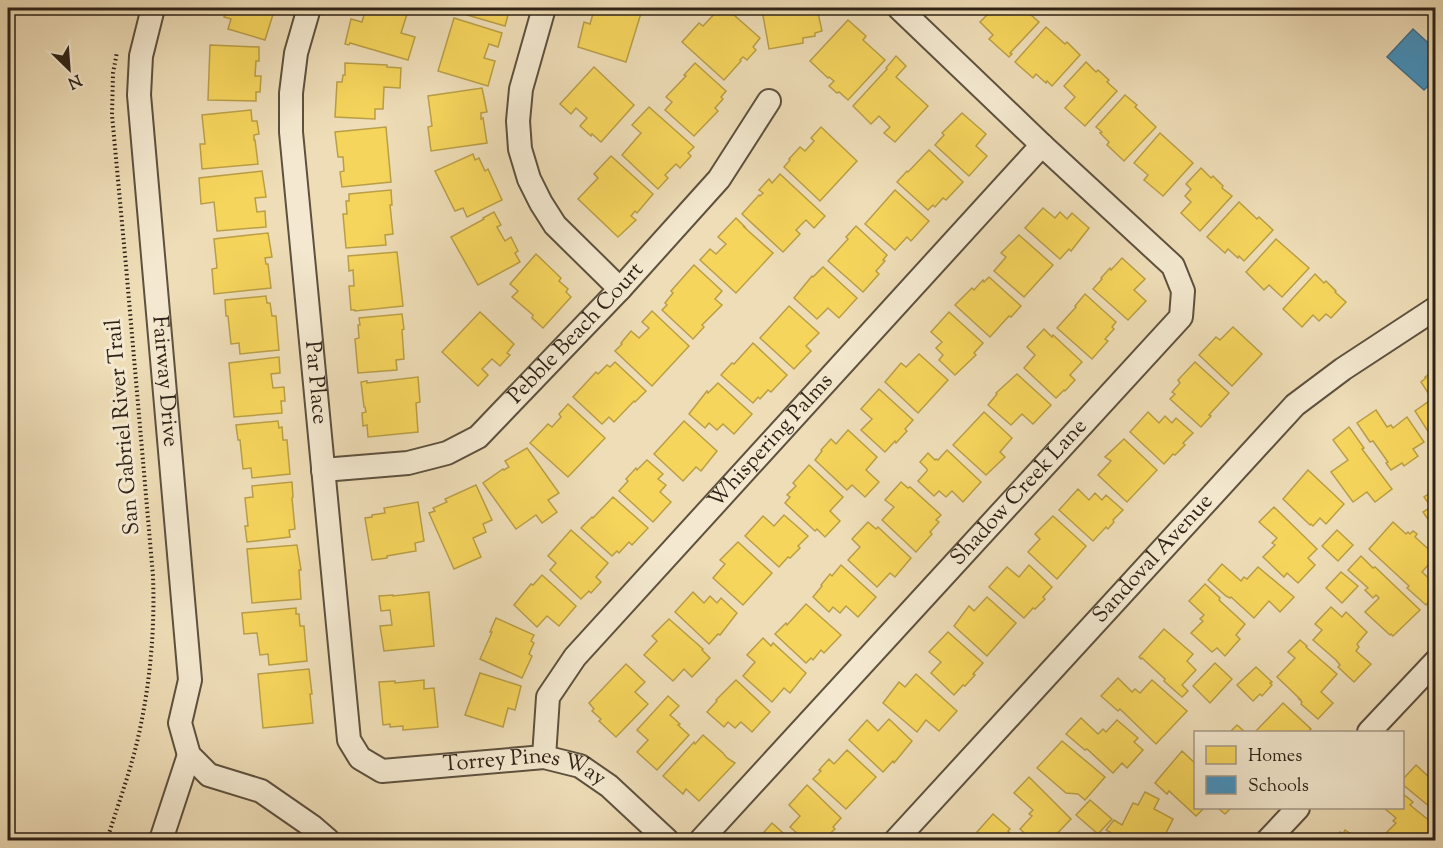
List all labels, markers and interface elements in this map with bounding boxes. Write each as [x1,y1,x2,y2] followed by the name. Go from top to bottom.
[39,39,99,99] north arrow
[63,67,85,94] text: N
[501,256,652,412] street label: Pebble Beach Court
[142,315,186,448] street label: Fairway Drive
[99,318,149,536] street label: San Gabriel River Trail
[295,340,335,426] street label: Par Place
[701,367,842,516] street label: Whispering Palms
[943,412,1095,574] street label: Shadow Creek Lane
[1086,487,1221,631] street label: Sandoval Avenue
[1194,731,1404,809] legend
[442,741,612,795] street label: Torrey Pines Way
[1248,744,1302,770] text: Homes
[1248,774,1309,800] text: Schools

